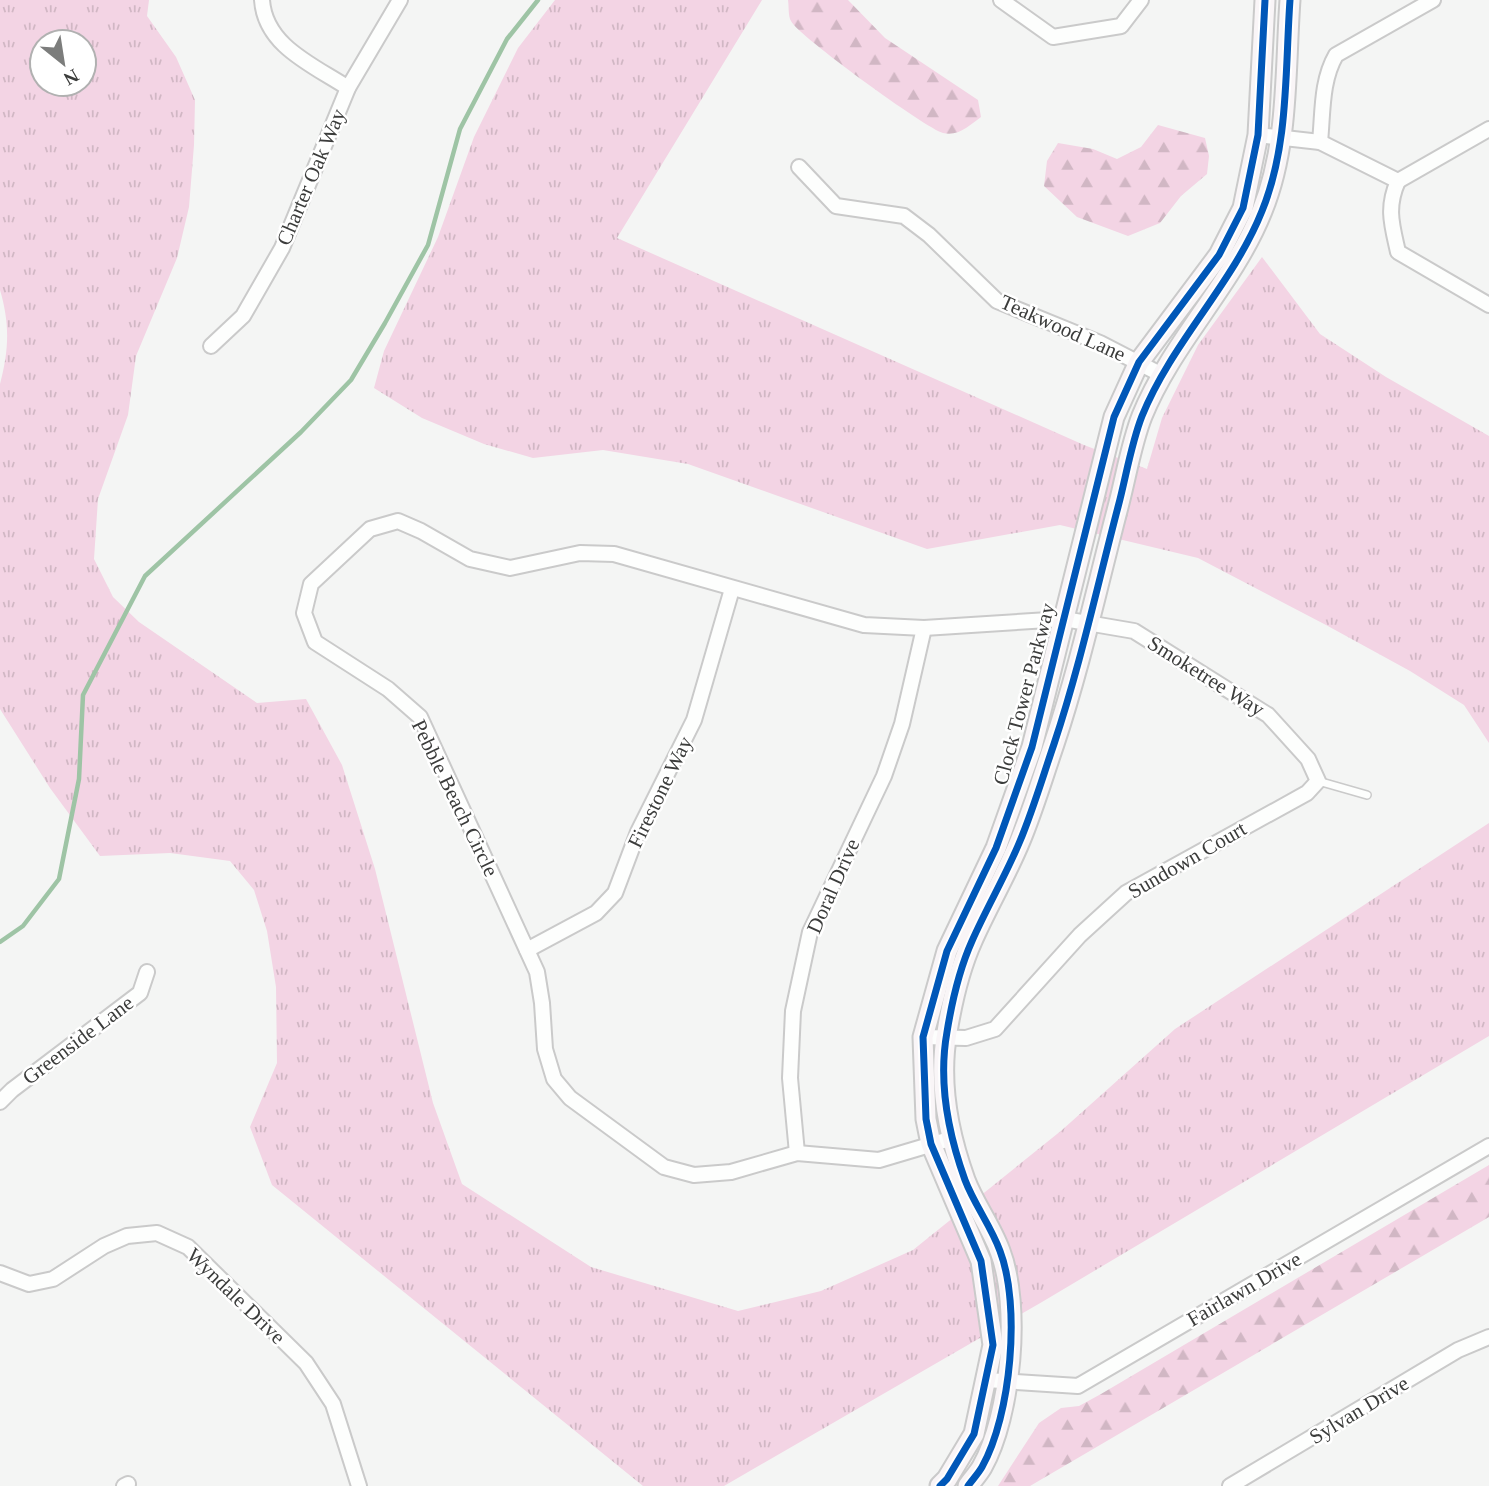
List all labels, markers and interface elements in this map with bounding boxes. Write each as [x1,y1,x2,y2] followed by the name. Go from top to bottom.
[28,28,98,98] north arrow
[60,65,82,90] text: N
[271,105,351,249] street label: Charter Oak Way
[997,290,1129,366] street label: Teakwood Lane
[988,600,1060,787] street label: Clock Tower Parkway
[1143,631,1269,722] street label: Smoketree Way
[407,716,503,880] street label: Pebble Beach Circle
[623,732,698,852] street label: Firestone Way
[1124,816,1250,904] street label: Sundown Court
[802,835,864,937] street label: Doral Drive
[18,991,138,1089] street label: Greenside Lane
[182,1243,290,1349] street label: Wyndale Drive
[1183,1247,1305,1331] street label: Fairlawn Drive
[1305,1371,1413,1449] street label: Sylvan Drive

